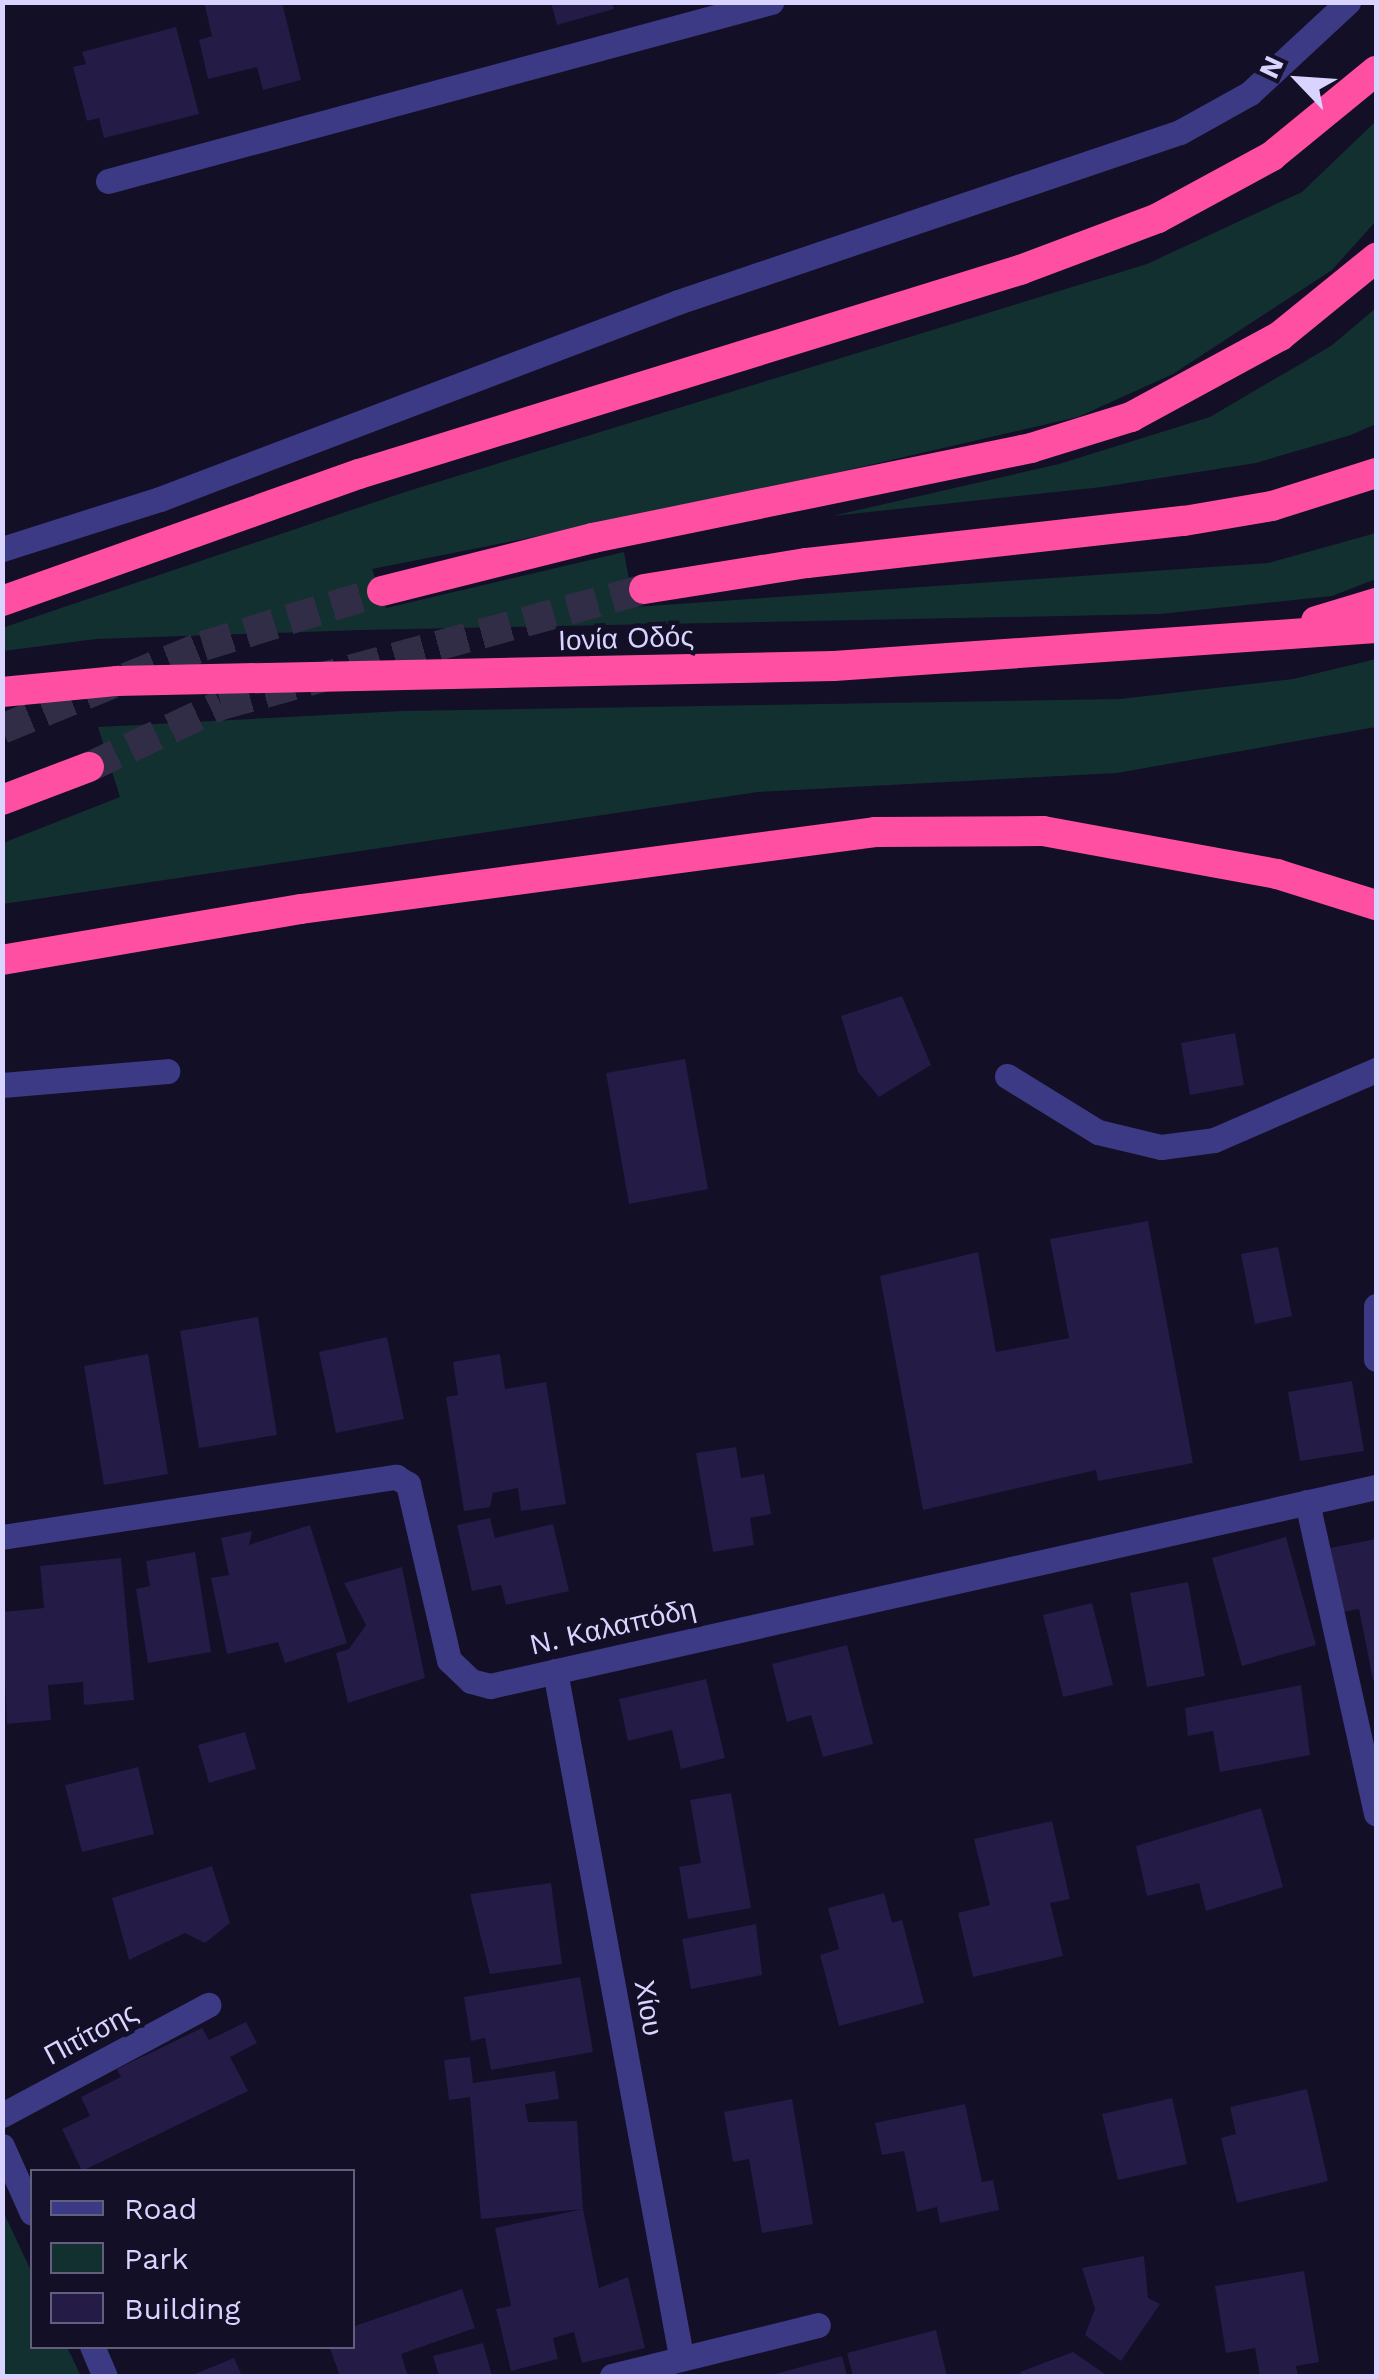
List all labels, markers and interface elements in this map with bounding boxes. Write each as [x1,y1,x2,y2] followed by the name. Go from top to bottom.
[1249,30,1349,130] north arrow
[1252,51,1291,83] text: N
[558,620,694,658] street label: Ιονία Οδός
[527,1592,699,1662] street label: Ν. Καλαπόδη
[627,1978,669,2038] street label: Χίου
[39,1996,143,2072] street label: Πιτίτσης
[30,2169,355,2349] legend
[124,2191,197,2226] text: Road
[124,2241,189,2276] text: Park
[124,2291,241,2326] text: Building

